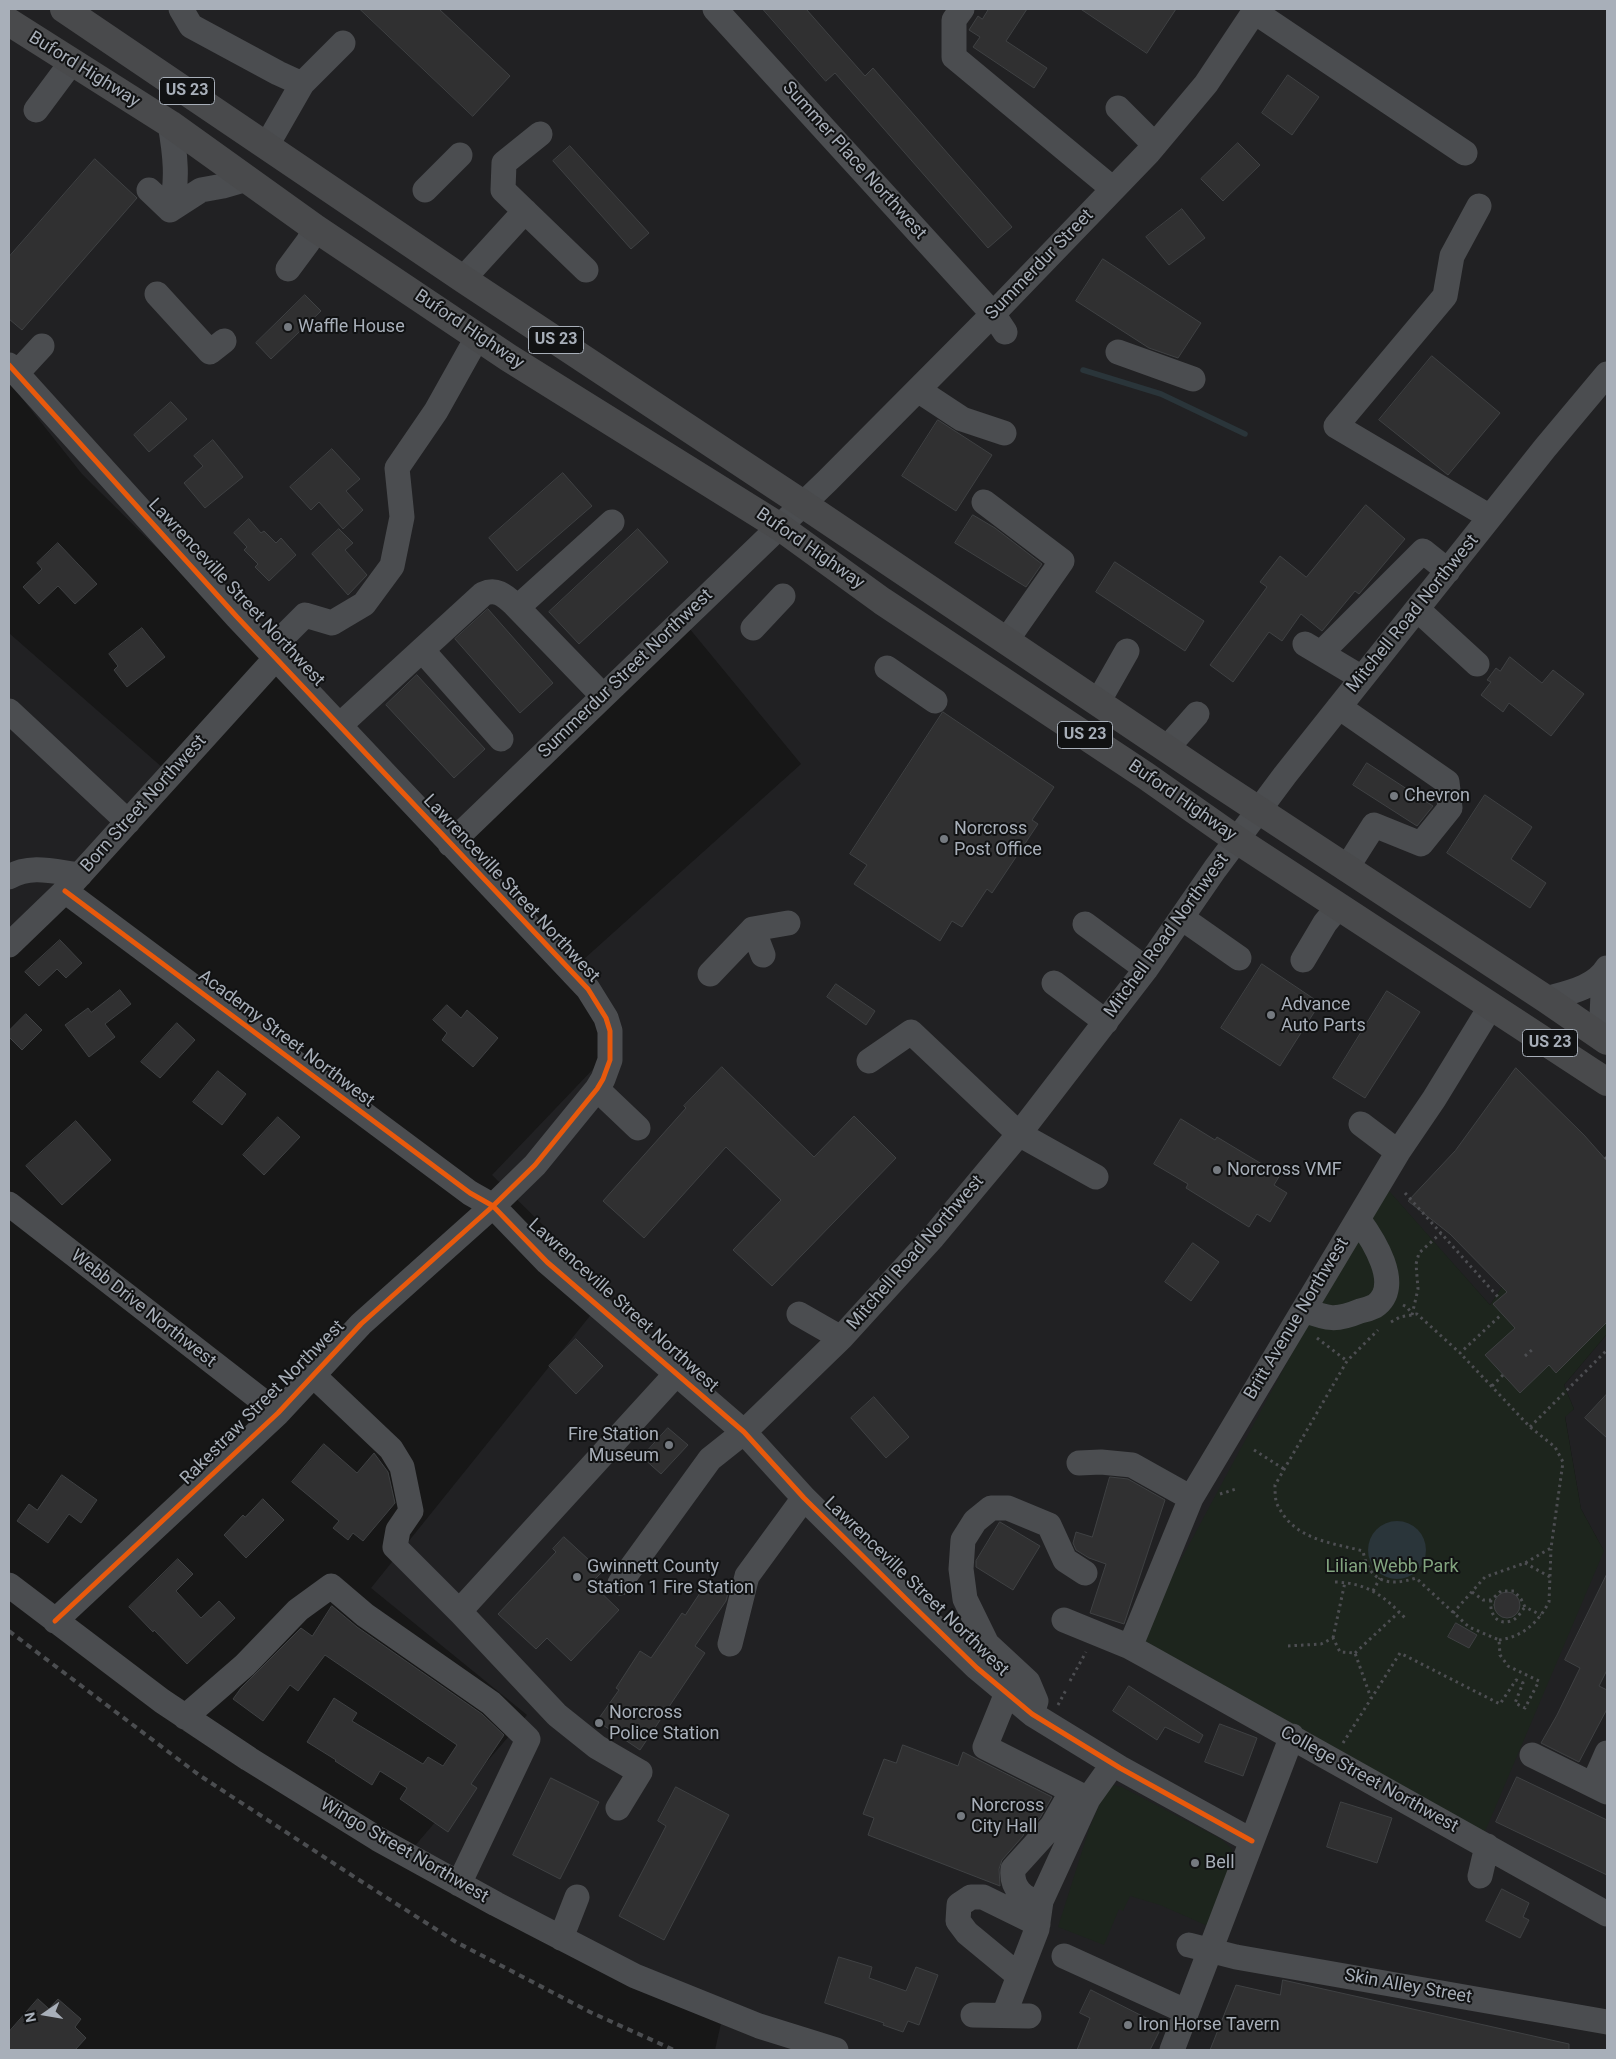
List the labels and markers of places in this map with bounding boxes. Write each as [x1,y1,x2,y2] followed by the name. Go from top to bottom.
[298,316,405,338] place label: Waffle House
[282,321,294,333] marker: Waffle House
[1404,785,1470,807] place label: Chevron
[1388,790,1400,802] marker: Chevron
[954,818,1042,861] place label: Norcross Post Office
[938,833,950,845] marker: Norcross Post Office
[1281,994,1366,1036] place label: Advance Auto Parts
[1265,1009,1277,1021] marker: Advance Auto Parts
[1227,1159,1342,1181] place label: Norcross VMF
[1211,1164,1223,1176] marker: Norcross VMF
[568,1424,659,1466] place label: Fire Station Museum
[663,1439,675,1451] marker: Fire Station Museum
[587,1556,754,1598] place label: Gwinnett County Station 1 Fire Station
[571,1571,583,1583] marker: Gwinnett County Station 1 Fire Station
[609,1702,720,1745] place label: Norcross Police Station
[593,1717,605,1729] marker: Norcross Police Station
[971,1795,1044,1838] place label: Norcross City Hall
[955,1810,967,1822] marker: Norcross City Hall
[1205,1852,1235,1874] place label: Bell
[1189,1857,1201,1869] marker: Bell
[1138,2014,1280,2036] place label: Iron Horse Tavern
[1122,2019,1134,2031] marker: Iron Horse Tavern

